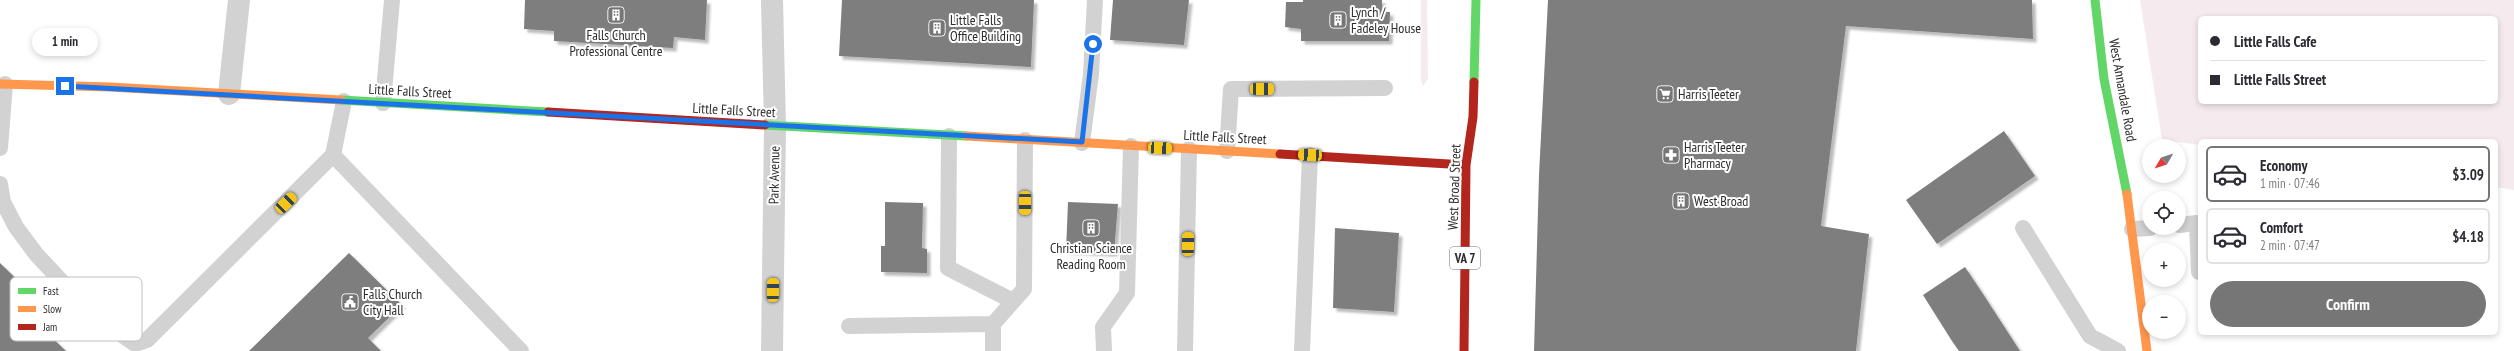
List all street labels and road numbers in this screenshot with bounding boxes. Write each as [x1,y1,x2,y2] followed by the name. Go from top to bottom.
[2105,37,2141,143] street label: West Annandale Road
[368,80,452,102] street label: Little Falls Street
[692,99,776,121] street label: Little Falls Street
[1183,126,1267,148] street label: Little Falls Street
[1443,143,1465,230] street label: West Broad Street
[764,145,784,204] street label: Park Avenue
[1450,247,1480,269] road number: VA 7

